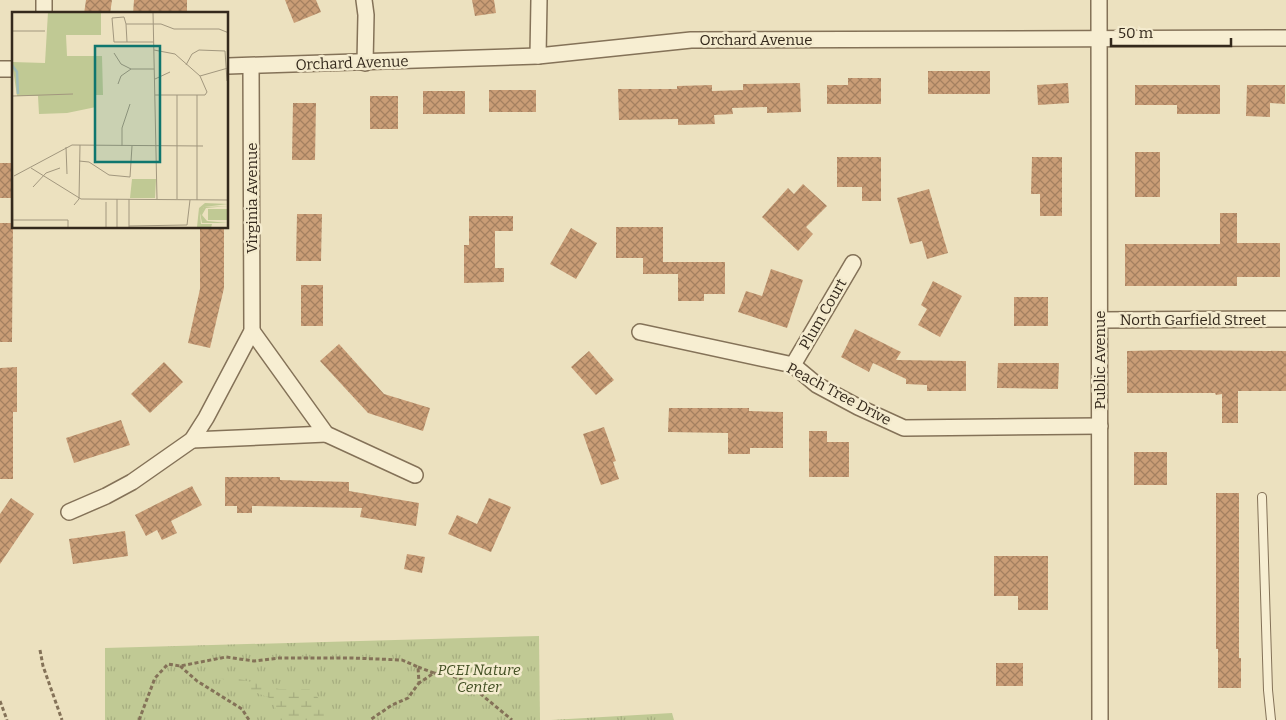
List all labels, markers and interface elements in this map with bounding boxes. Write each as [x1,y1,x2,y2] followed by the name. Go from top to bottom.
[12,12,229,229] inset map
[1111,15,1231,47] scale bar
[1118,24,1154,42] text: 50 m
[699,31,813,49] street label: Orchard Avenue
[295,52,409,74] street label: Orchard Avenue
[243,143,261,253] street label: Virginia Avenue
[795,275,851,353] street label: Plum Court
[1091,311,1109,409] street label: Public Avenue
[1120,311,1267,329] street label: North Garfield Street
[784,359,894,429] street label: Peach Tree Drive
[438,661,521,696] park label: PCEI Nature Center

